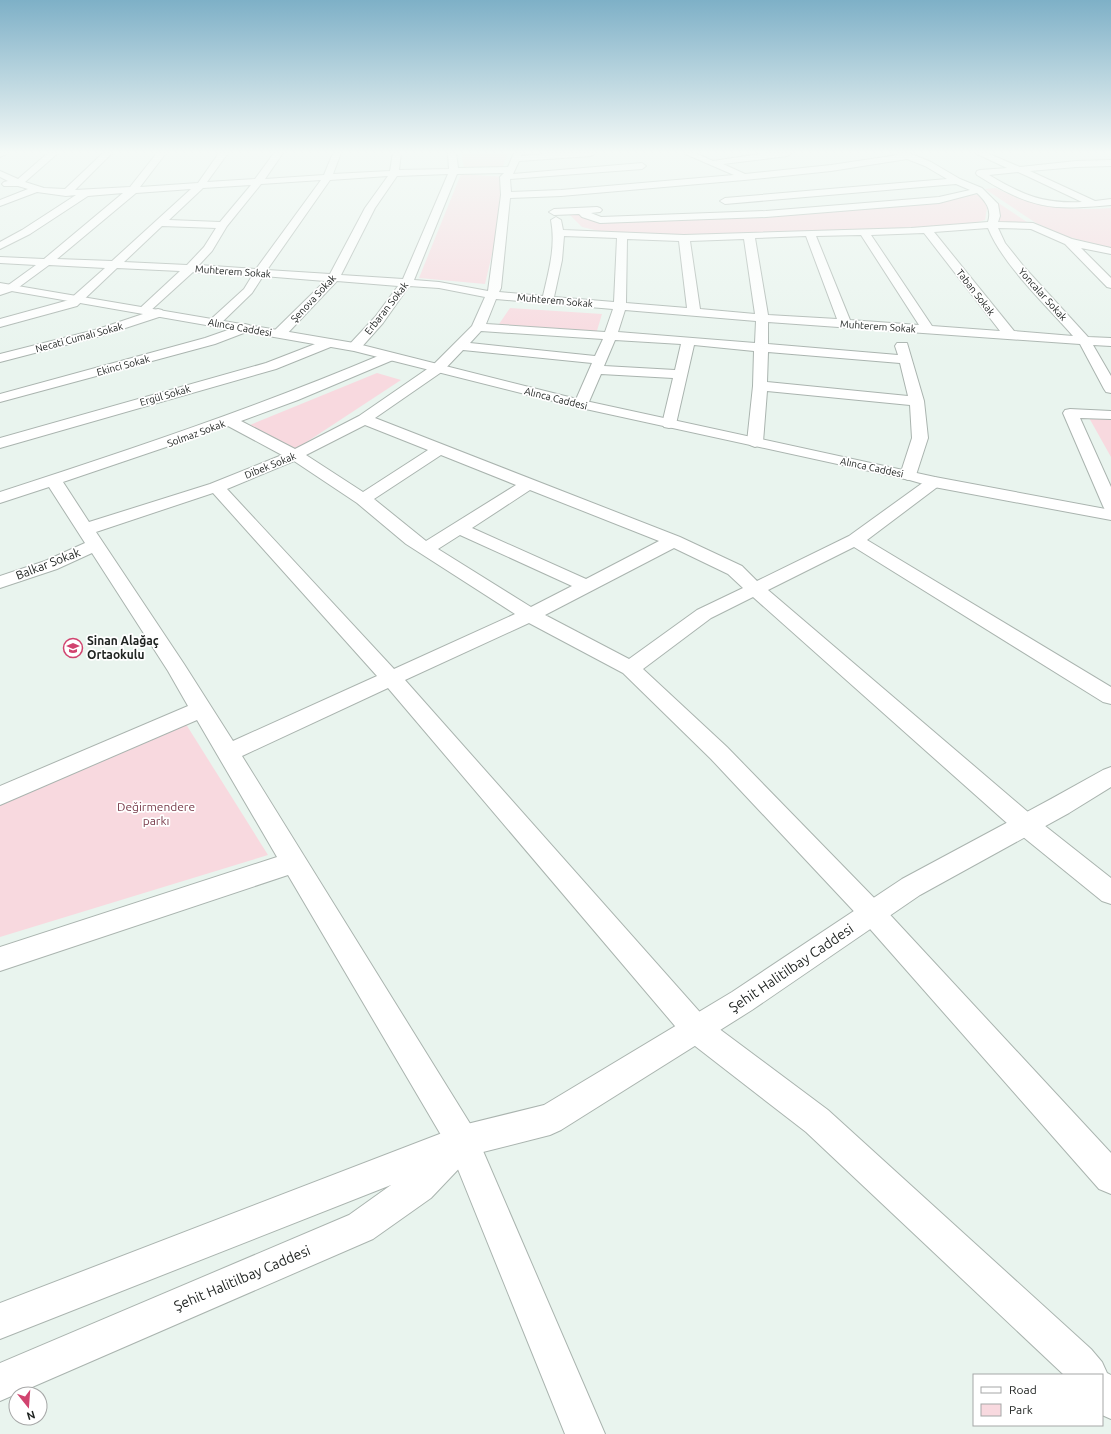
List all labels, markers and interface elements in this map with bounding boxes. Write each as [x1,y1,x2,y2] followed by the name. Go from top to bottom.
[195,263,271,280] street label: Muhterem Sokak
[1016,266,1069,323] street label: Yoncalar Sokak
[954,267,997,318] street label: Taban Sokak
[289,272,338,324] street label: Şenova Sokak
[362,280,410,337] street label: Erbaran Sokak
[517,292,593,309] street label: Muhterem Sokak
[207,316,273,339] street label: Alınca Caddesi
[840,318,916,335] street label: Muhterem Sokak
[34,320,124,354] street label: Necati Cumalı Sokak
[95,353,151,378] street label: Ekinci Sokak
[139,383,192,408] street label: Ergül Sokak
[523,385,589,412] street label: Alınca Caddesi
[166,418,227,449] street label: Solmaz Sokak
[243,450,298,481] street label: Dibek Sokak
[839,455,905,480] street label: Alınca Caddesi
[14,545,82,582] street label: Balkar Sokak
[87,634,159,661] place label: Sinan Alağaç Ortaokulu
[62,637,84,659] school or university icon: Sinan Alağaç Ortaokulu
[117,800,195,827] park label: Değirmendere parkı
[726,920,856,1016] street label: Şehit Halitilbay Caddesi
[171,1242,313,1314] street label: Şehit Halitilbay Caddesi
[973,1374,1103,1426] legend
[1009,1383,1037,1396] text: Road
[8,1386,48,1426] north arrow
[1009,1403,1033,1416] text: Park
[25,1409,37,1423] text: N

